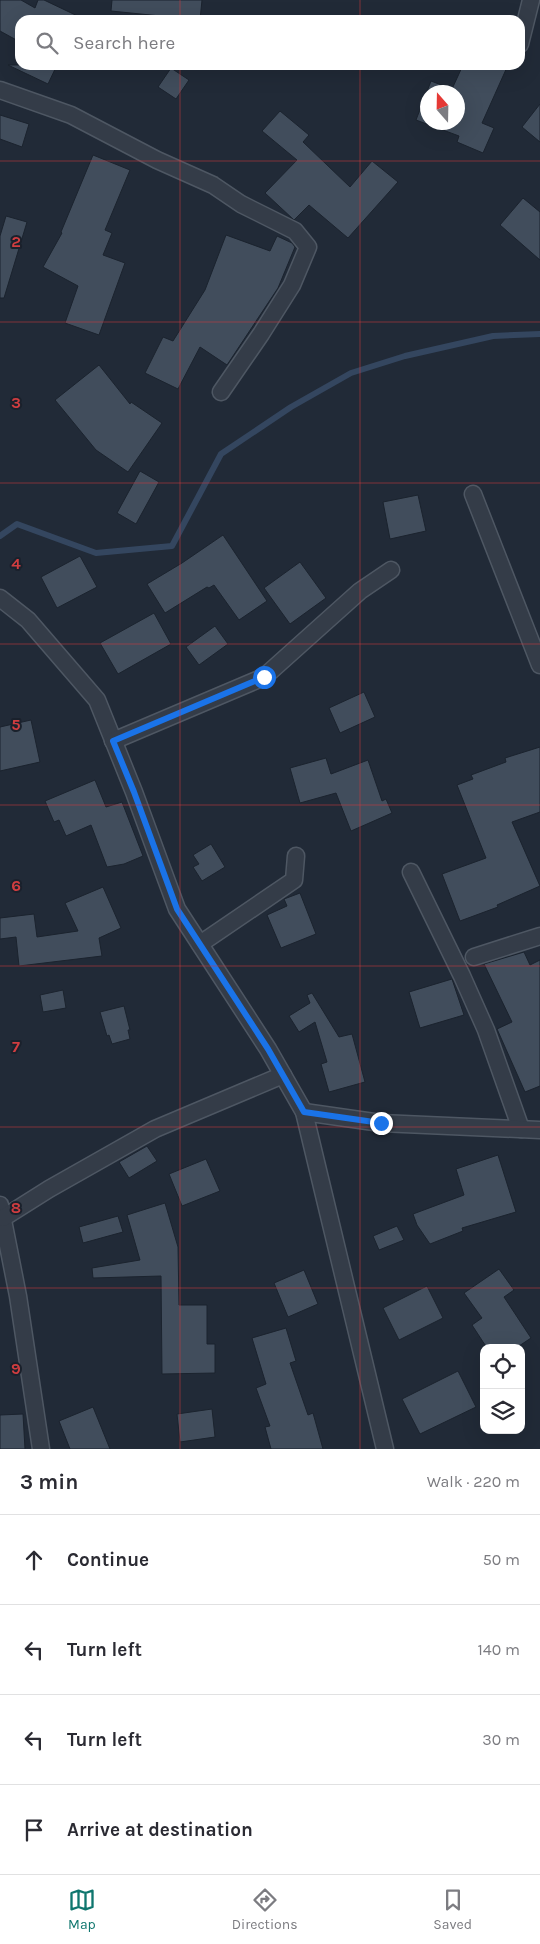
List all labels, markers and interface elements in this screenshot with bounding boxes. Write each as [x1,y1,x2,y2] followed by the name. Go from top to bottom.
[15,15,525,70] search box
[33,29,61,57] icon: search
[73,32,175,54] text: Search here
[420,85,465,130] north arrow
[11,232,21,251] text: 2
[11,393,21,412] text: 3
[11,554,21,573] text: 4
[253,666,276,689] route start
[11,715,21,734] text: 5
[11,876,21,895] text: 6
[12,1037,20,1056] text: 7
[370,1112,393,1135] route end
[11,1198,21,1217] text: 8
[480,1344,525,1434] map controls
[480,1344,525,1389] button: locate
[11,1359,21,1378] text: 9
[480,1389,525,1434] button: layers
[20,1470,78,1494] text: 3 min
[427,1472,520,1491] text: Walk · 220 m
[20,1546,48,1574] icon: ahead
[67,1549,149,1571] text: Continue
[483,1550,520,1569] text: 50 m
[20,1636,48,1664] icon: left
[67,1639,142,1661] text: Turn left
[478,1640,520,1659] text: 140 m
[20,1726,48,1754] icon: left
[67,1729,142,1751] text: Turn left
[482,1730,520,1749] text: 30 m
[20,1816,48,1844] icon: arrive
[67,1819,253,1841] text: Arrive at destination
[68,1886,96,1933] tab: Map
[232,1886,298,1933] tab: Directions
[433,1886,472,1933] tab: Saved

